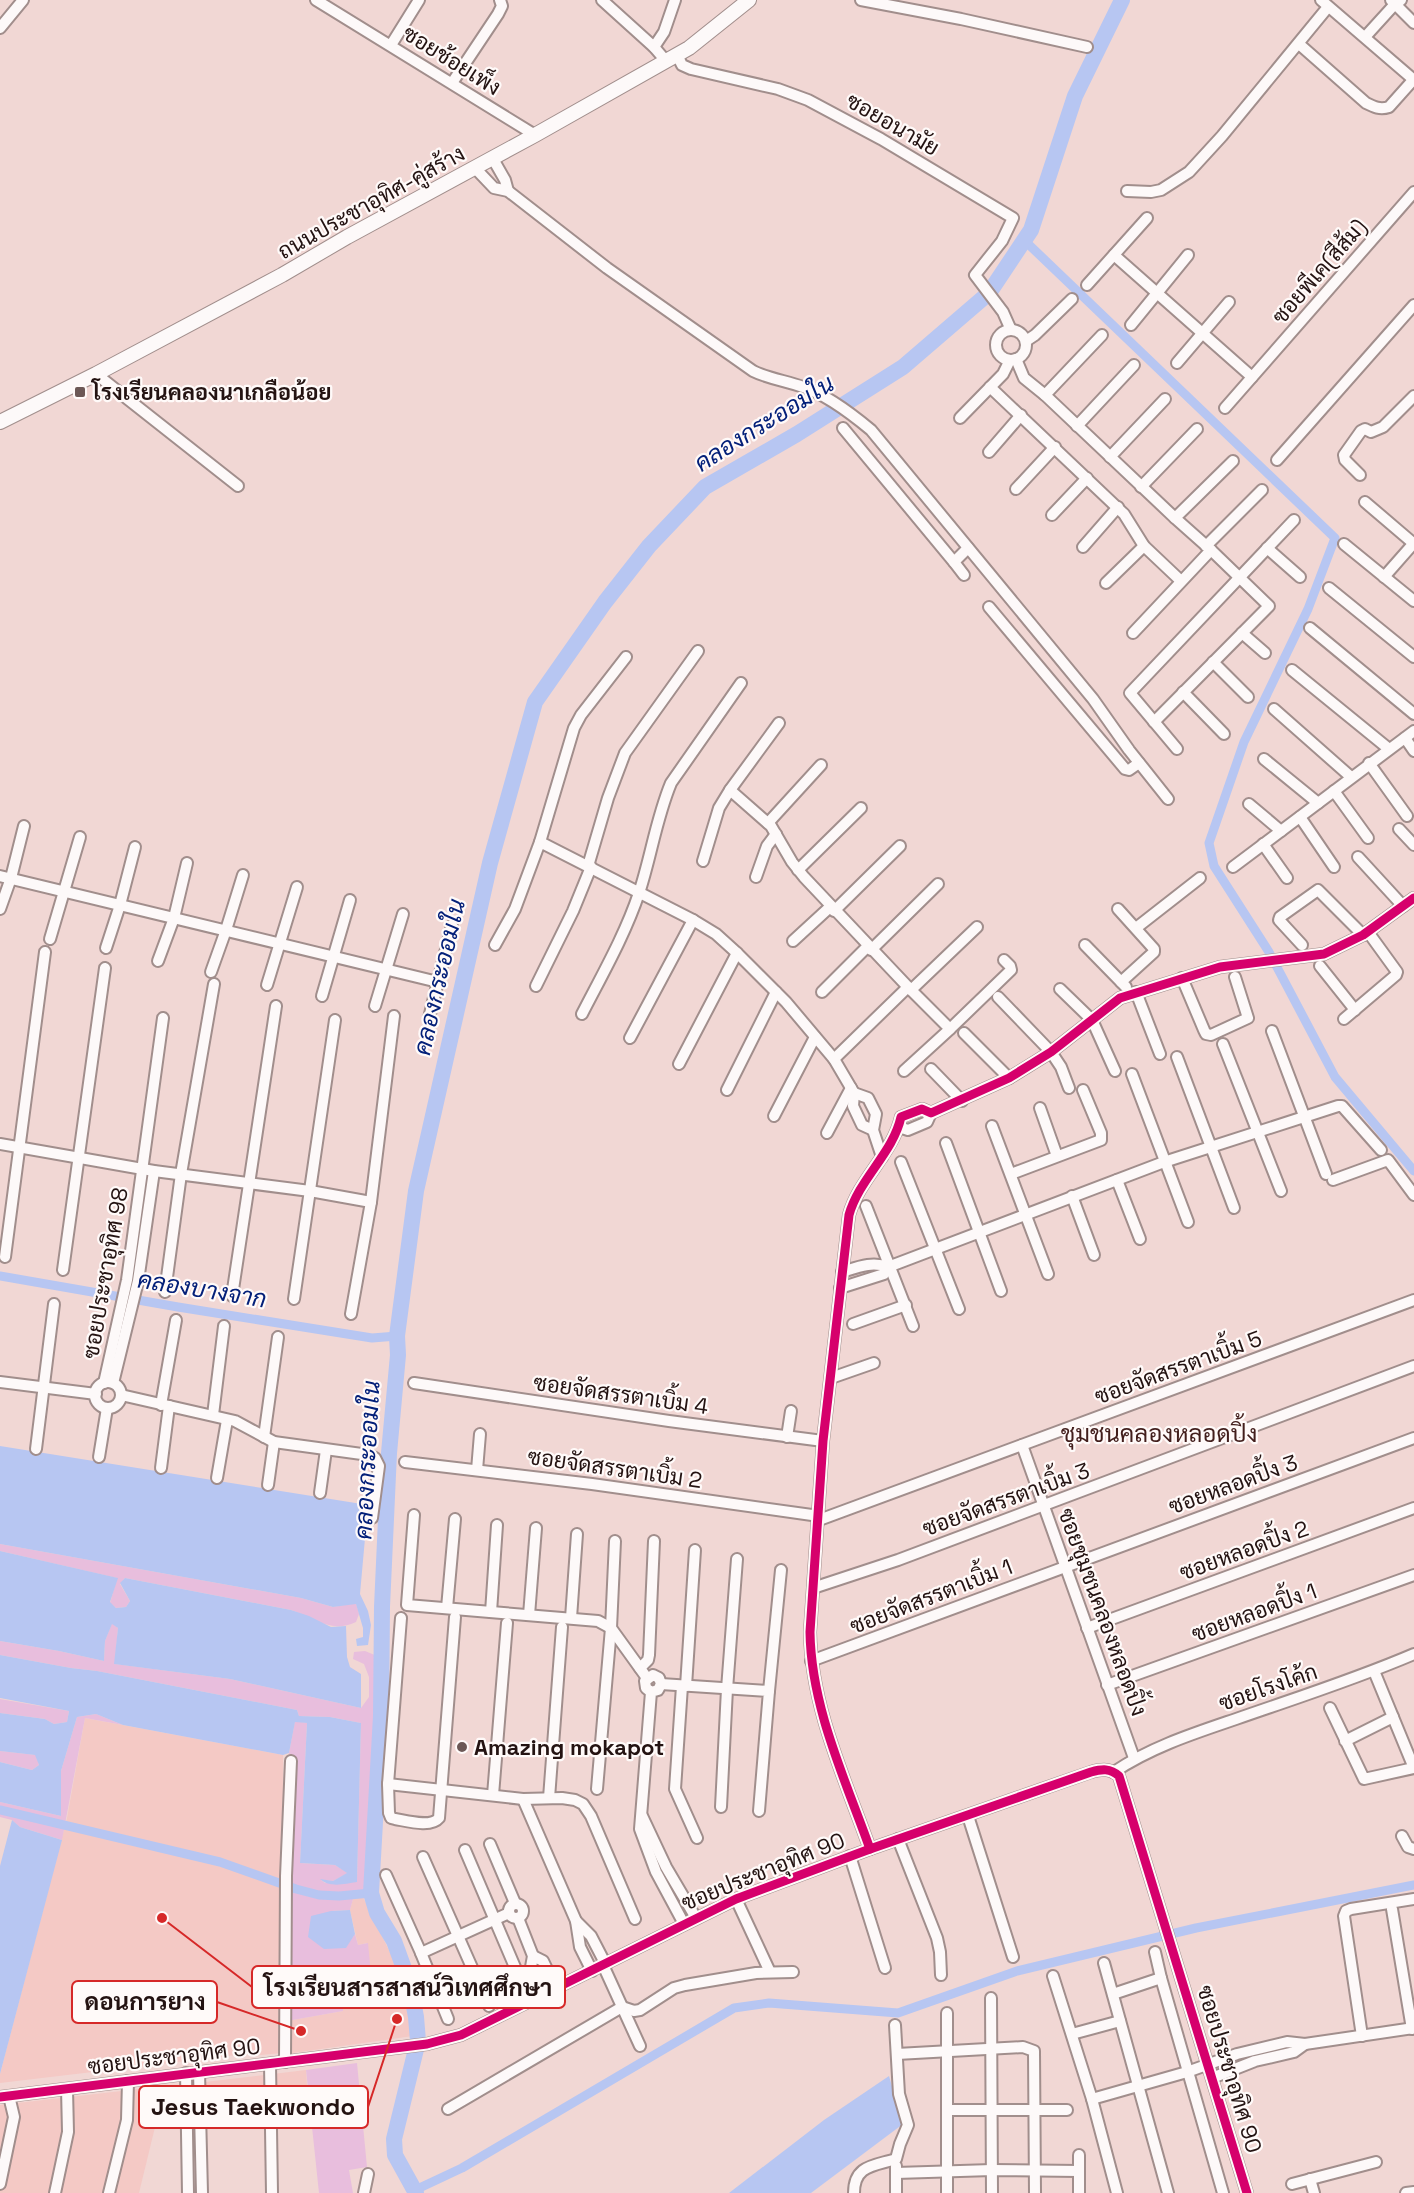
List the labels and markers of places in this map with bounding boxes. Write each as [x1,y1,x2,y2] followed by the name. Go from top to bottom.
[90,378,331,406] place label: โรงเรียนคลองนาเกลือน้อย
[73,385,87,399] marker: โรงเรียนคลองนาเกลือน้อย
[474,1733,664,1761] place label: Amazing mokapot
[455,1740,469,1754] marker: Amazing mokapot
[252,1966,565,2008] callout: โรงเรียนสารสาสน์วิเทศศึกษา
[72,1981,217,2023] callout: ดอนการยาง
[139,2086,368,2128] callout: Jesus Taekwondo

